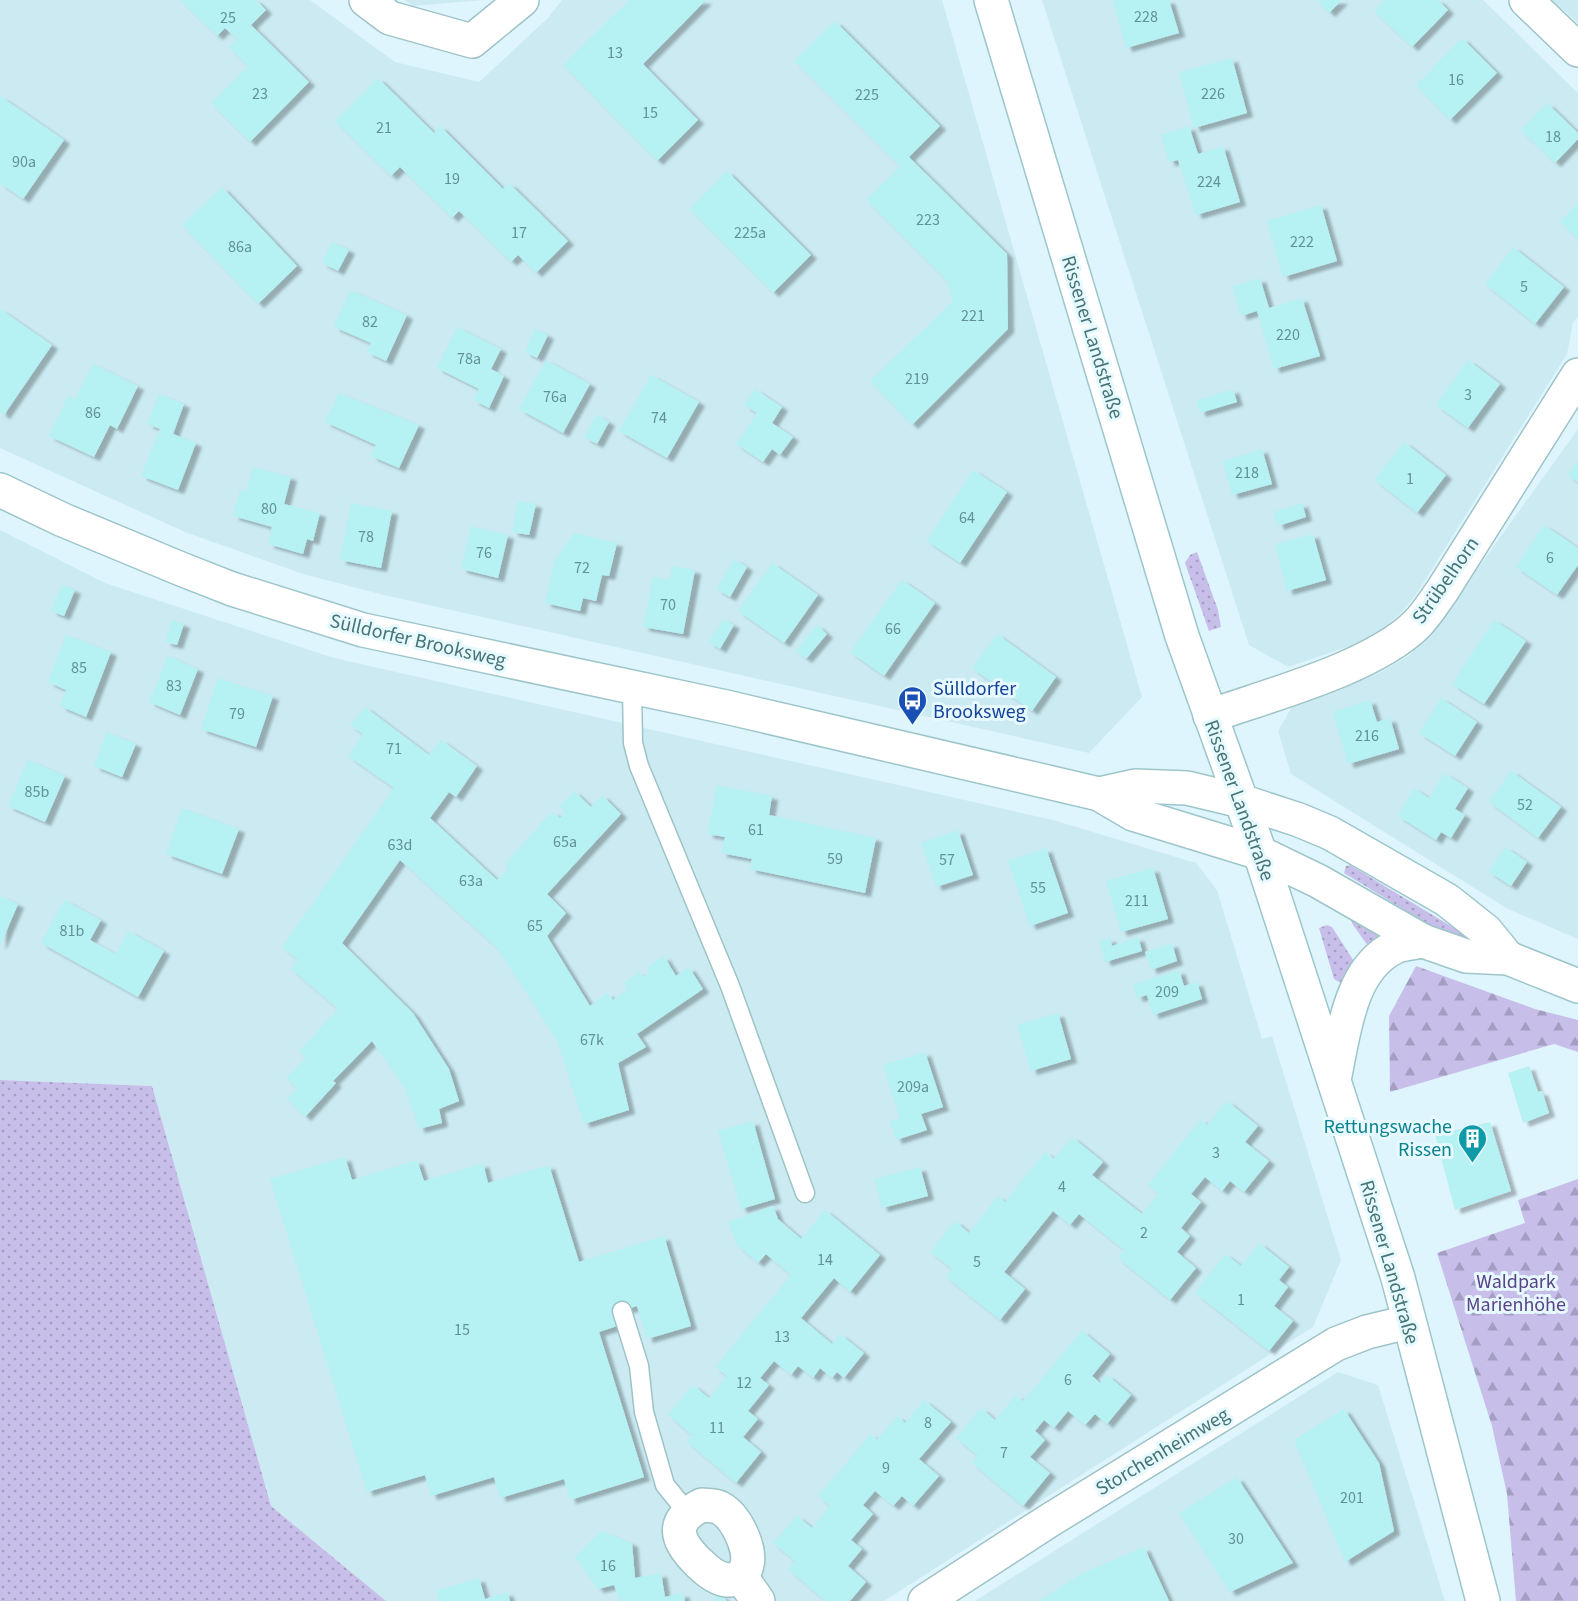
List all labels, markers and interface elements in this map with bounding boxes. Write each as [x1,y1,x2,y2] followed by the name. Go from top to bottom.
[1134,6,1158,28] house number: 228
[220,7,236,29] house number: 25
[607,42,623,64] house number: 13
[1448,69,1464,91] house number: 16
[252,83,268,105] house number: 23
[1201,83,1225,105] house number: 226
[855,84,879,106] house number: 225
[642,102,658,124] house number: 15
[376,117,392,139] house number: 21
[1545,126,1561,148] house number: 18
[12,151,36,173] house number: 90a
[444,168,460,190] house number: 19
[1197,171,1221,193] house number: 224
[916,209,940,231] house number: 223
[511,222,527,244] house number: 17
[734,222,766,244] house number: 225a
[1290,231,1314,253] house number: 222
[228,236,252,258] house number: 86a
[1054,252,1130,422] street label: Rissener Landstraße
[1520,276,1528,298] house number: 5
[961,305,985,327] house number: 221
[362,311,378,333] house number: 82
[1276,324,1300,346] house number: 220
[457,348,481,370] house number: 78a
[905,368,929,390] house number: 219
[1464,384,1472,406] house number: 3
[543,386,567,408] house number: 76a
[85,402,101,424] house number: 86
[651,407,667,429] house number: 74
[1235,462,1259,484] house number: 218
[1406,468,1414,490] house number: 1
[261,498,277,520] house number: 80
[959,507,975,529] house number: 64
[358,526,374,548] house number: 78
[1406,531,1486,630] street label: Strübelhorn
[476,542,492,564] house number: 76
[1546,547,1554,569] house number: 6
[574,557,590,579] house number: 72
[660,594,676,616] house number: 70
[327,607,508,675] street label: Sülldorfer Brooksweg
[885,618,901,640] house number: 66
[71,657,87,679] house number: 85
[166,675,182,697] house number: 83
[933,675,1026,726] place label: Sülldorfer Brooksweg
[896,684,928,726] bus stop icon: Sülldorfer Brooksweg
[229,703,245,725] house number: 79
[1197,716,1281,885] street label: Rissener Landstraße
[1355,725,1379,747] house number: 216
[386,738,402,760] house number: 71
[25,781,50,803] house number: 85b
[1517,794,1533,816] house number: 52
[748,819,764,841] house number: 61
[553,831,577,853] house number: 65a
[388,834,412,856] house number: 63d
[827,848,843,870] house number: 59
[939,849,955,871] house number: 57
[459,870,483,892] house number: 63a
[1030,877,1046,899] house number: 55
[1125,890,1149,912] house number: 211
[527,915,543,937] house number: 65
[60,920,85,942] house number: 81b
[1155,981,1179,1003] house number: 209
[580,1029,604,1051] house number: 67k
[897,1076,929,1098] house number: 209a
[1324,1113,1452,1164] place label: Rettungswache Rissen
[1457,1122,1489,1164] building icon: Rettungswache Rissen
[1212,1142,1220,1164] house number: 3
[1058,1176,1066,1198] house number: 4
[1352,1177,1426,1348] street label: Rissener Landstraße
[1140,1222,1148,1244] house number: 2
[817,1249,833,1271] house number: 14
[973,1251,981,1273] house number: 5
[1466,1268,1566,1319] park label: Waldpark Marienhöhe
[1237,1289,1245,1311] house number: 1
[454,1319,470,1341] house number: 15
[774,1326,790,1348] house number: 13
[1064,1369,1072,1391] house number: 6
[736,1372,752,1394] house number: 12
[1090,1401,1235,1503] street label: Storchenheimweg
[924,1412,932,1434] house number: 8
[709,1417,725,1439] house number: 11
[1000,1442,1008,1464] house number: 7
[882,1457,890,1479] house number: 9
[1340,1487,1364,1509] house number: 201
[1228,1528,1244,1550] house number: 30
[600,1555,616,1577] house number: 16

